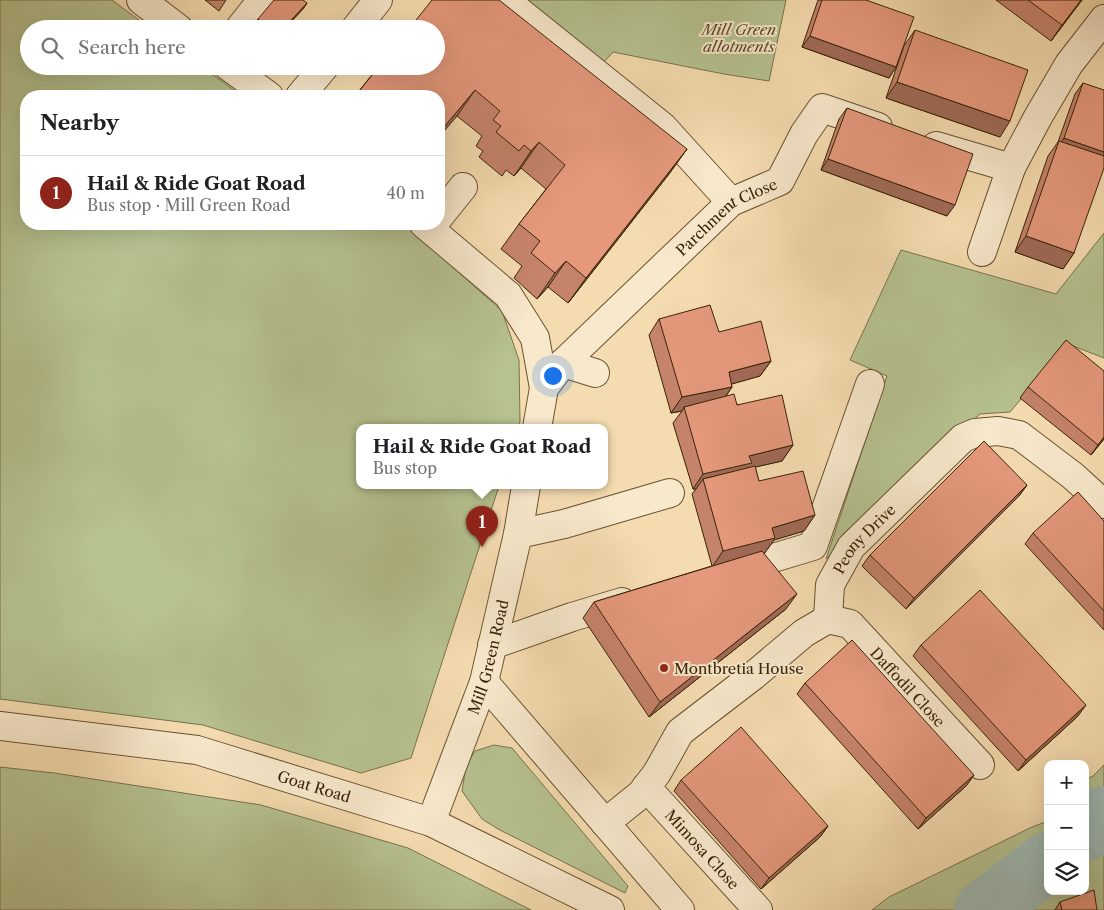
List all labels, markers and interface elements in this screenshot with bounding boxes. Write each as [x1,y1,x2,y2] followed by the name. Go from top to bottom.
[20,20,445,75] search box
[700,20,776,56] park label: Mill Green allotments
[38,34,66,62] icon: search
[78,36,186,59] text: Search here
[40,110,119,135] text: Nearby
[87,172,306,195] text: Hail & Ride Goat Road
[672,174,780,260] street label: Parchment Close
[52,183,60,203] text: 1
[386,183,425,203] text: 40 m
[87,195,290,215] text: Bus stop · Mill Green Road
[540,363,566,389] your location
[356,424,608,489] popup
[373,435,591,458] text: Hail & Ride Goat Road
[373,458,437,478] text: Bus stop
[829,500,899,577] street label: Peony Drive
[466,506,498,547] pin: 1
[463,598,512,717] street label: Mill Green Road
[866,643,949,731] street label: Daffodil Close
[674,659,804,678] place label: Montbretia House
[658,662,670,674] marker: Montbretia House
[1044,760,1089,895] map controls
[1044,760,1089,805] button: +
[275,766,353,806] street label: Goat Road
[661,805,744,893] street label: Mimosa Close
[1044,805,1089,850] button: −
[1044,850,1089,895] button: layers

